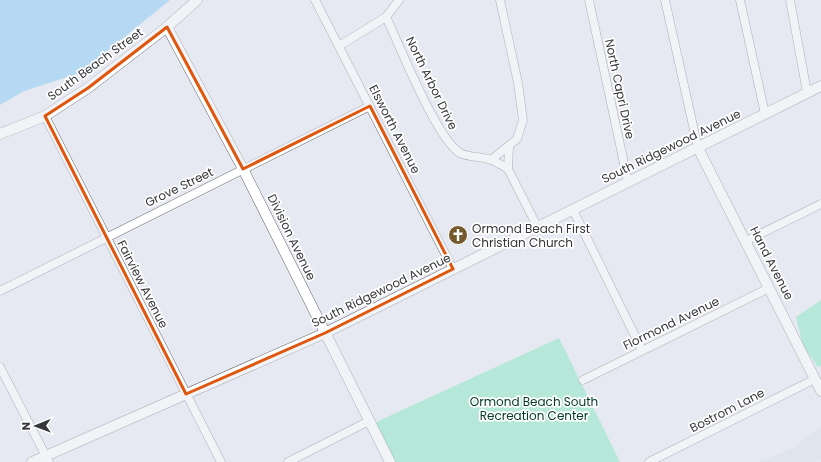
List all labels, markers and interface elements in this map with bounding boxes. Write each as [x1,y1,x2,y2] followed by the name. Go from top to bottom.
[44,24,146,104] street label: South Beach Street
[402,33,462,133] street label: North Arbor Drive
[601,37,639,141] street label: North Capri Drive
[365,82,425,176] street label: Elsworth Avenue
[598,105,744,187] street label: South Ridgewood Avenue
[142,163,216,211] street label: Grove Street
[264,191,320,283] street label: Division Avenue
[472,220,590,251] place label: Ormond Beach First Christian Church
[746,223,798,303] street label: Hand Avenue
[447,224,469,246] church icon: Ormond Beach First Christian Church
[113,237,173,331] street label: Fairview Avenue
[308,249,454,331] street label: South Ridgewood Avenue
[620,292,722,354] street label: Flormond Avenue
[687,384,767,436] street label: Bostrom Lane
[470,393,598,424] park label: Ormond Beach South Recreation Center
[16,406,56,446] north arrow
[18,422,34,430] text: N

